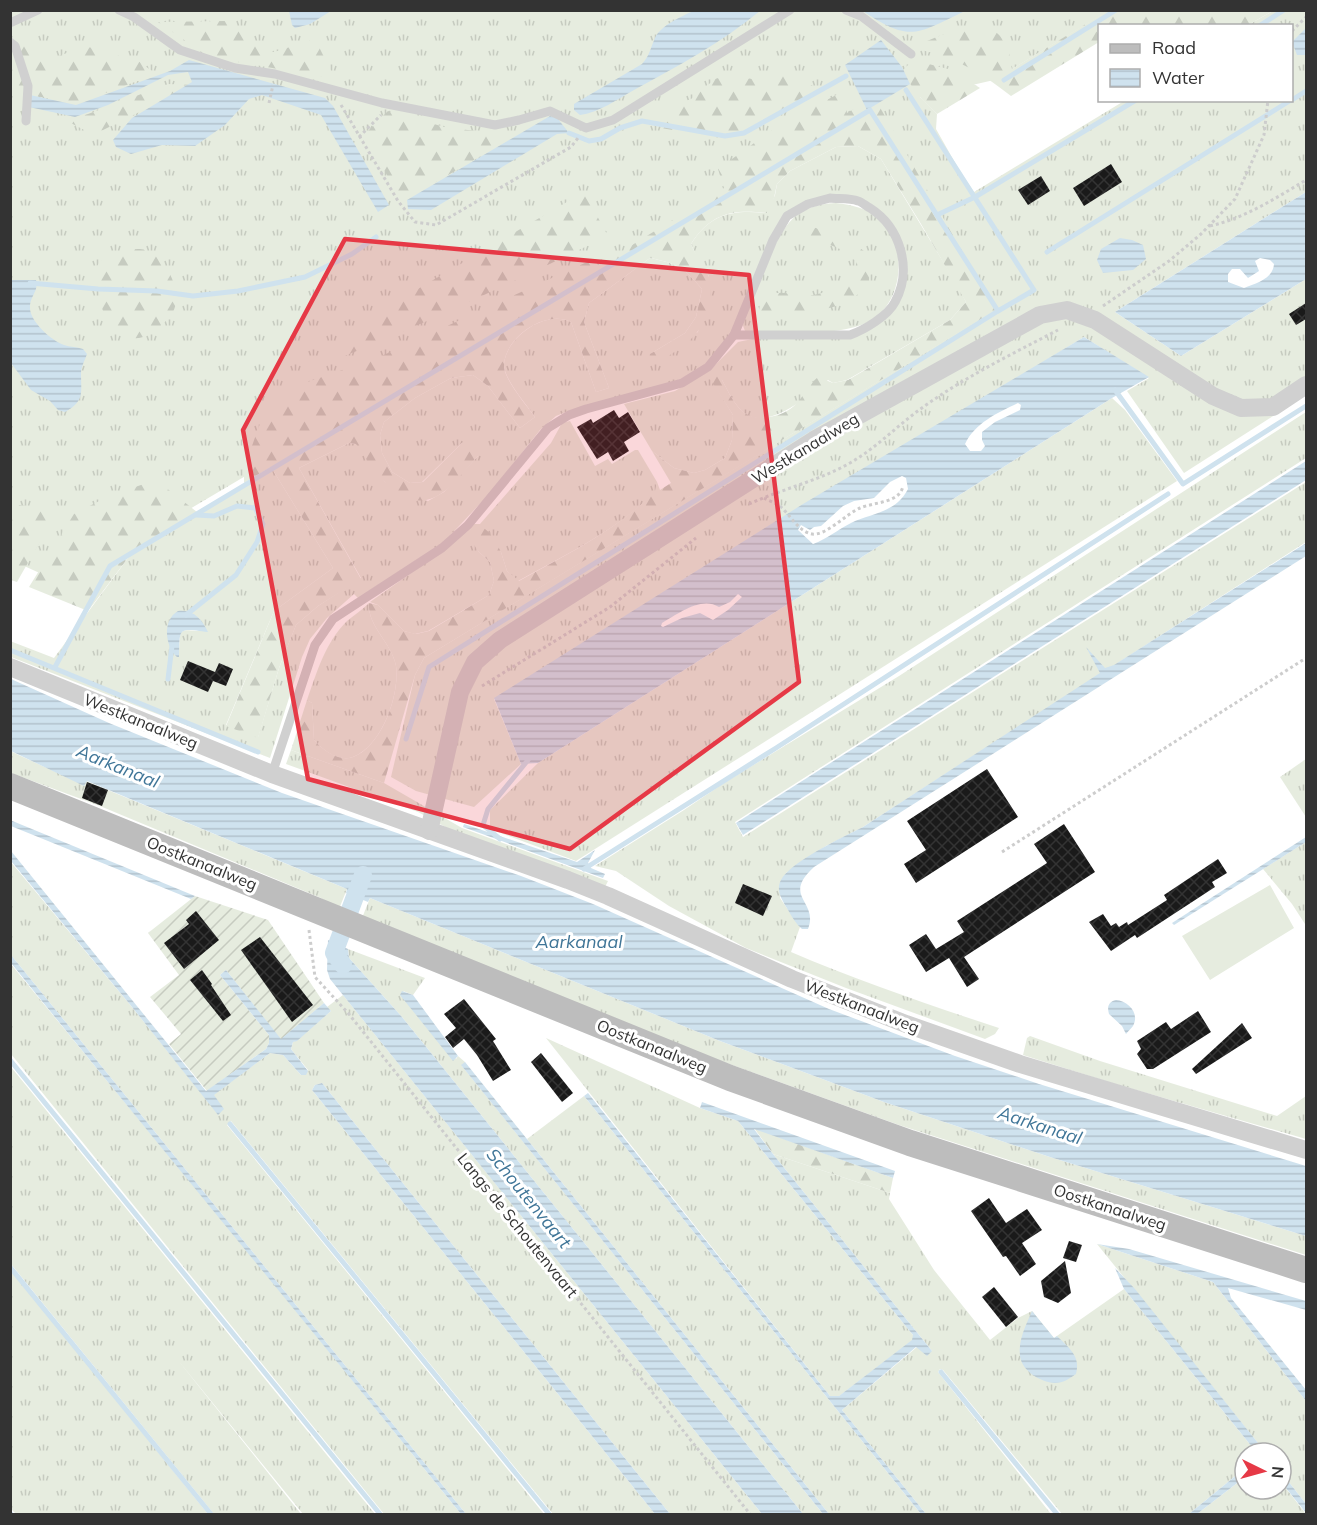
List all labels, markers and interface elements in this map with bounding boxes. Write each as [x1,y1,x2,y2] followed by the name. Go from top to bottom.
[1098,24,1293,102] legend
[1152,36,1196,59] text: Road
[1152,66,1205,89] text: Water
[748,408,862,488] street label: Westkanaalweg
[81,689,201,753] street label: Westkanaalweg
[72,739,163,793] water label: Aarkanaal
[144,832,260,894] street label: Oostkanaalweg
[535,930,623,953] water label: Aarkanaal
[802,975,922,1037] street label: Westkanaalweg
[594,1015,710,1077] street label: Oostkanaalweg
[994,1100,1086,1150] water label: Aarkanaal
[482,1143,577,1253] water label: Schoutenvaart
[453,1149,583,1302] street label: Langs de Schoutenvaart
[1051,1179,1169,1235] street label: Oostkanaalweg
[1233,1441,1293,1501] north arrow
[1267,1465,1288,1479] text: N

